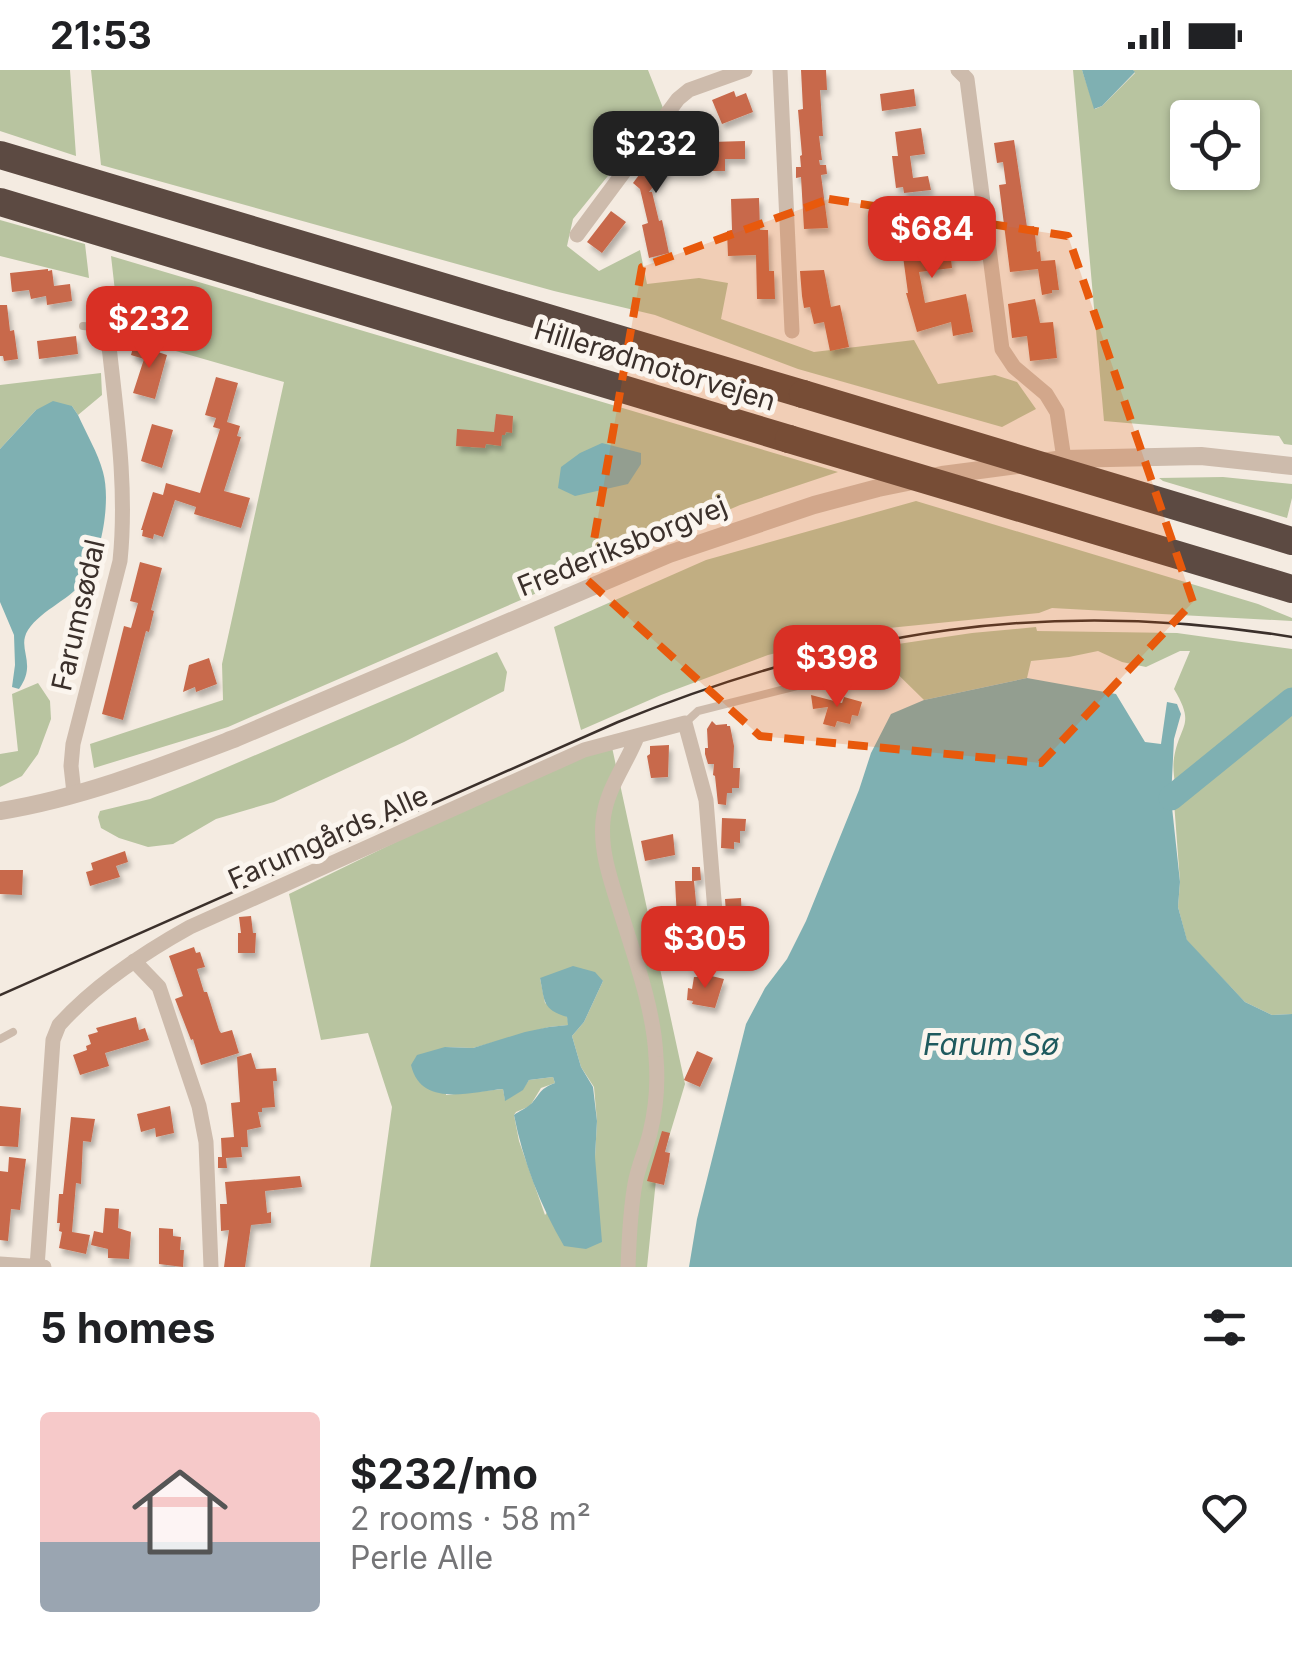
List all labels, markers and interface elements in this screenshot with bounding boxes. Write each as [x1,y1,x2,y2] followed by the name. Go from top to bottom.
[50,12,152,58] text: 21:53
[1170,100,1260,190] map controls
[1170,100,1260,190] button: locate
[597,111,715,196] pin: $232
[615,124,697,163] text: $232
[873,196,991,281] pin: $684
[890,209,974,248] text: $684
[90,286,208,371] pin: $232
[108,299,190,338] text: $232
[530,312,780,418] street label: Hillerødmotorvejen
[512,488,732,604] street label: Frederiksborgvej
[44,536,112,694] street label: Farumsødal
[778,625,896,710] pin: $398
[795,638,879,677] text: $398
[223,778,433,896] street label: Farumgårds Alle
[646,906,764,991] pin: $305
[663,919,747,958] text: $305
[923,1026,1059,1062] water label: Farum Sø
[1197,1300,1252,1355] icon: filters
[40,1302,216,1353] text: 5 homes
[350,1448,538,1499] text: $232/mo
[120,1452,240,1572] icon: home
[1197,1485,1252,1540] icon: heart
[350,1499,591,1538] text: 2 rooms · 58 m²
[350,1538,493,1577] text: Perle Alle

